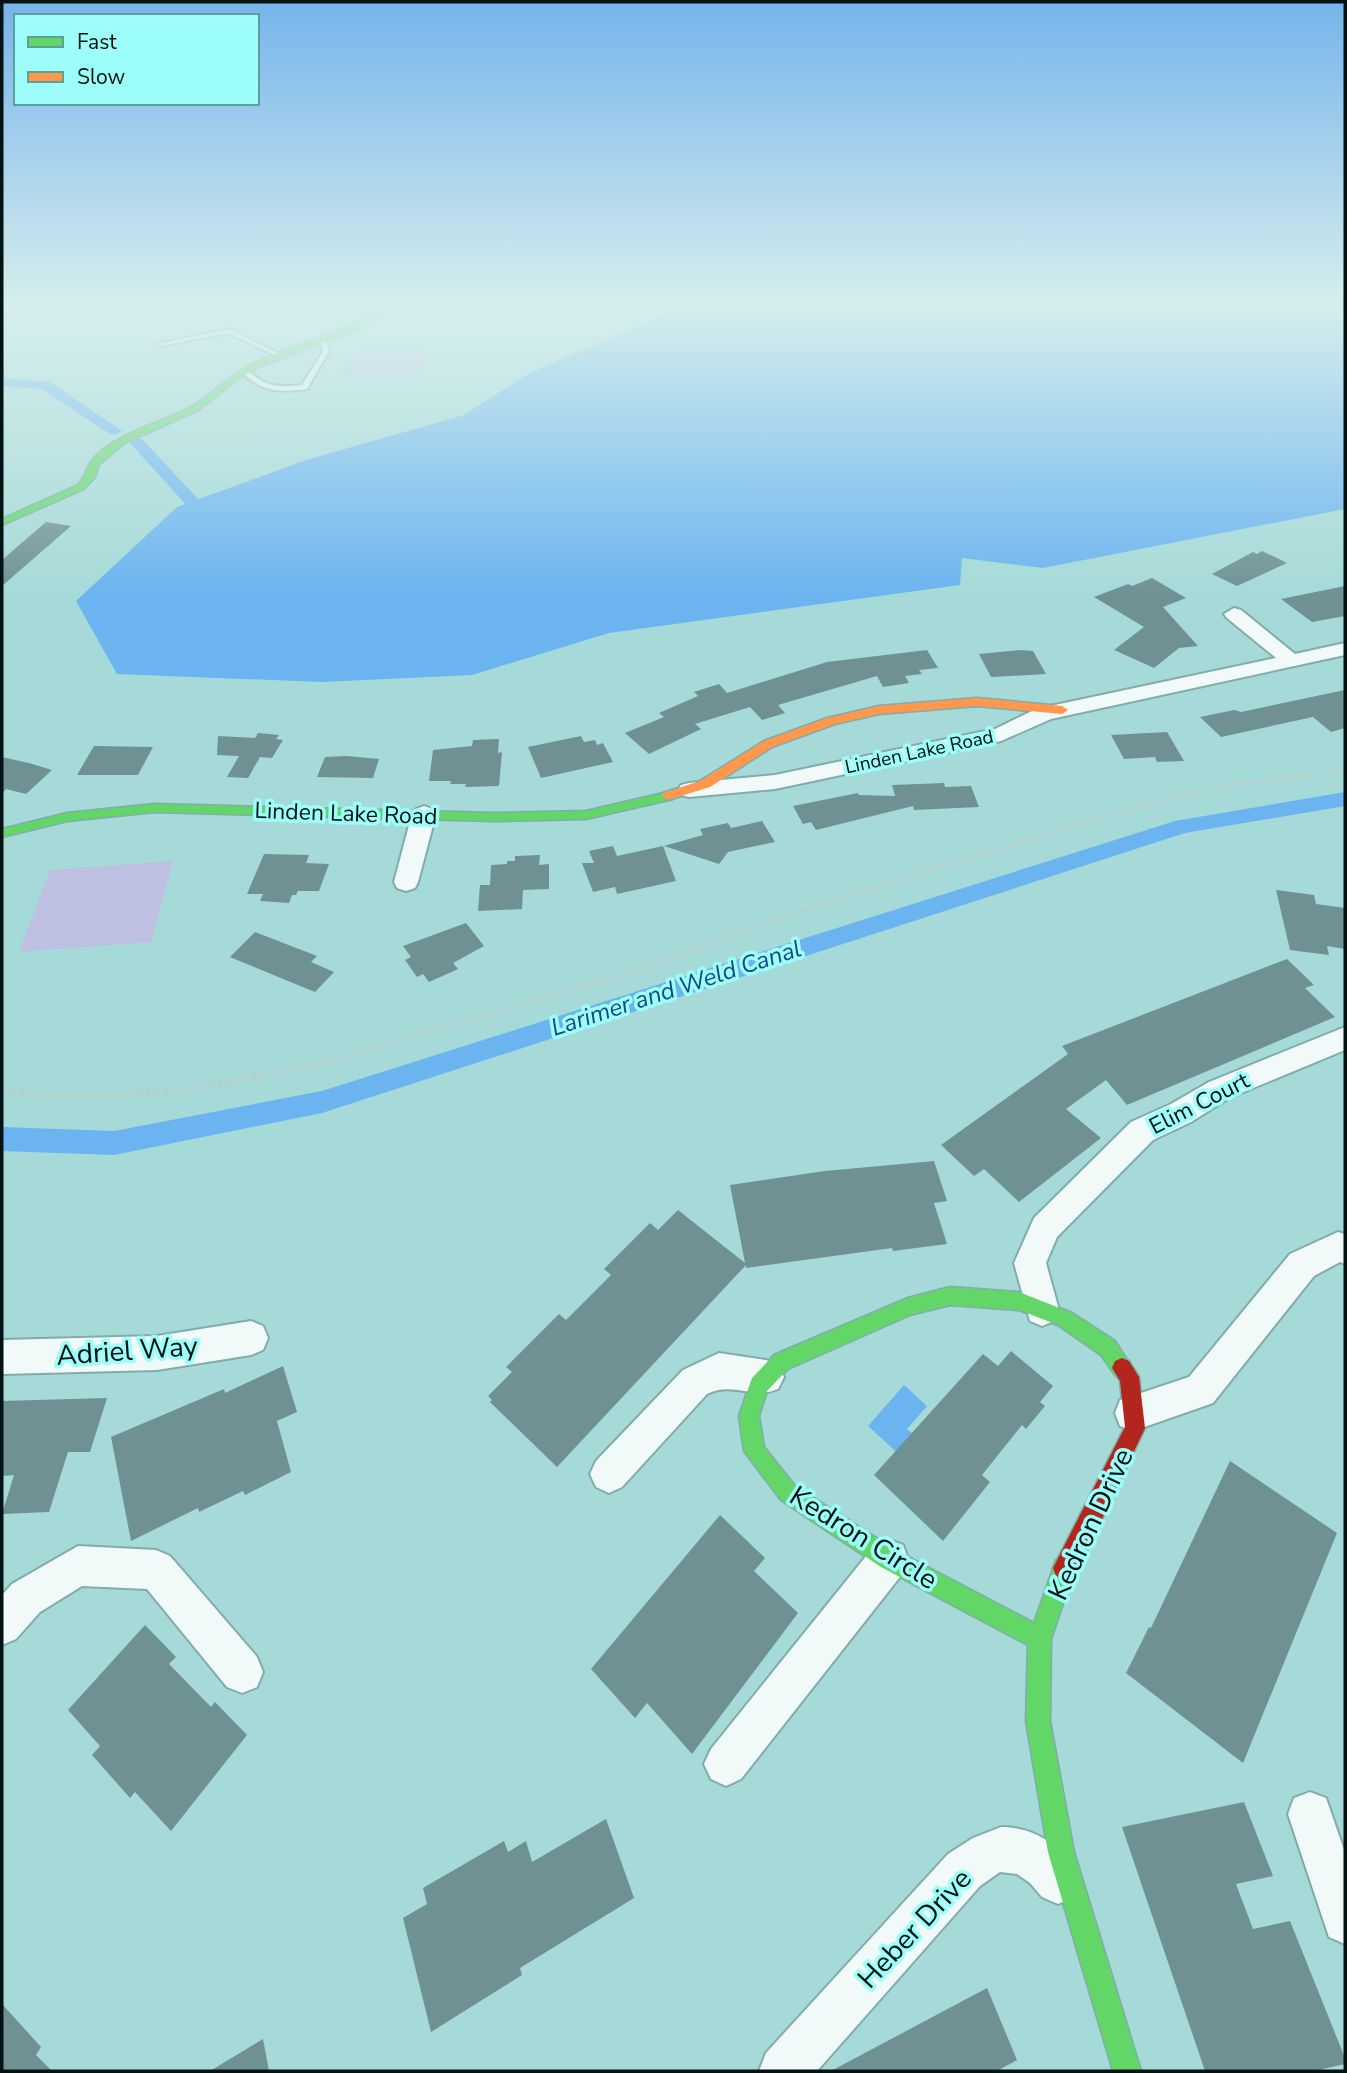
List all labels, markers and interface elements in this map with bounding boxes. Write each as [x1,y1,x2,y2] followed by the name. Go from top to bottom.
[14,14,259,105] legend
[77,28,117,56] text: Fast
[77,63,126,91] text: Slow
[843,724,996,780] street label: Linden Lake Road
[254,795,438,832] street label: Linden Lake Road
[547,932,805,1044] water label: Larimer and Weld Canal
[1144,1065,1255,1142] street label: Elim Court
[55,1327,200,1375] street label: Adriel Way
[1039,1442,1143,1606] street label: Kedron Drive
[782,1477,945,1599] street label: Kedron Circle
[849,1860,980,1997] street label: Heber Drive

